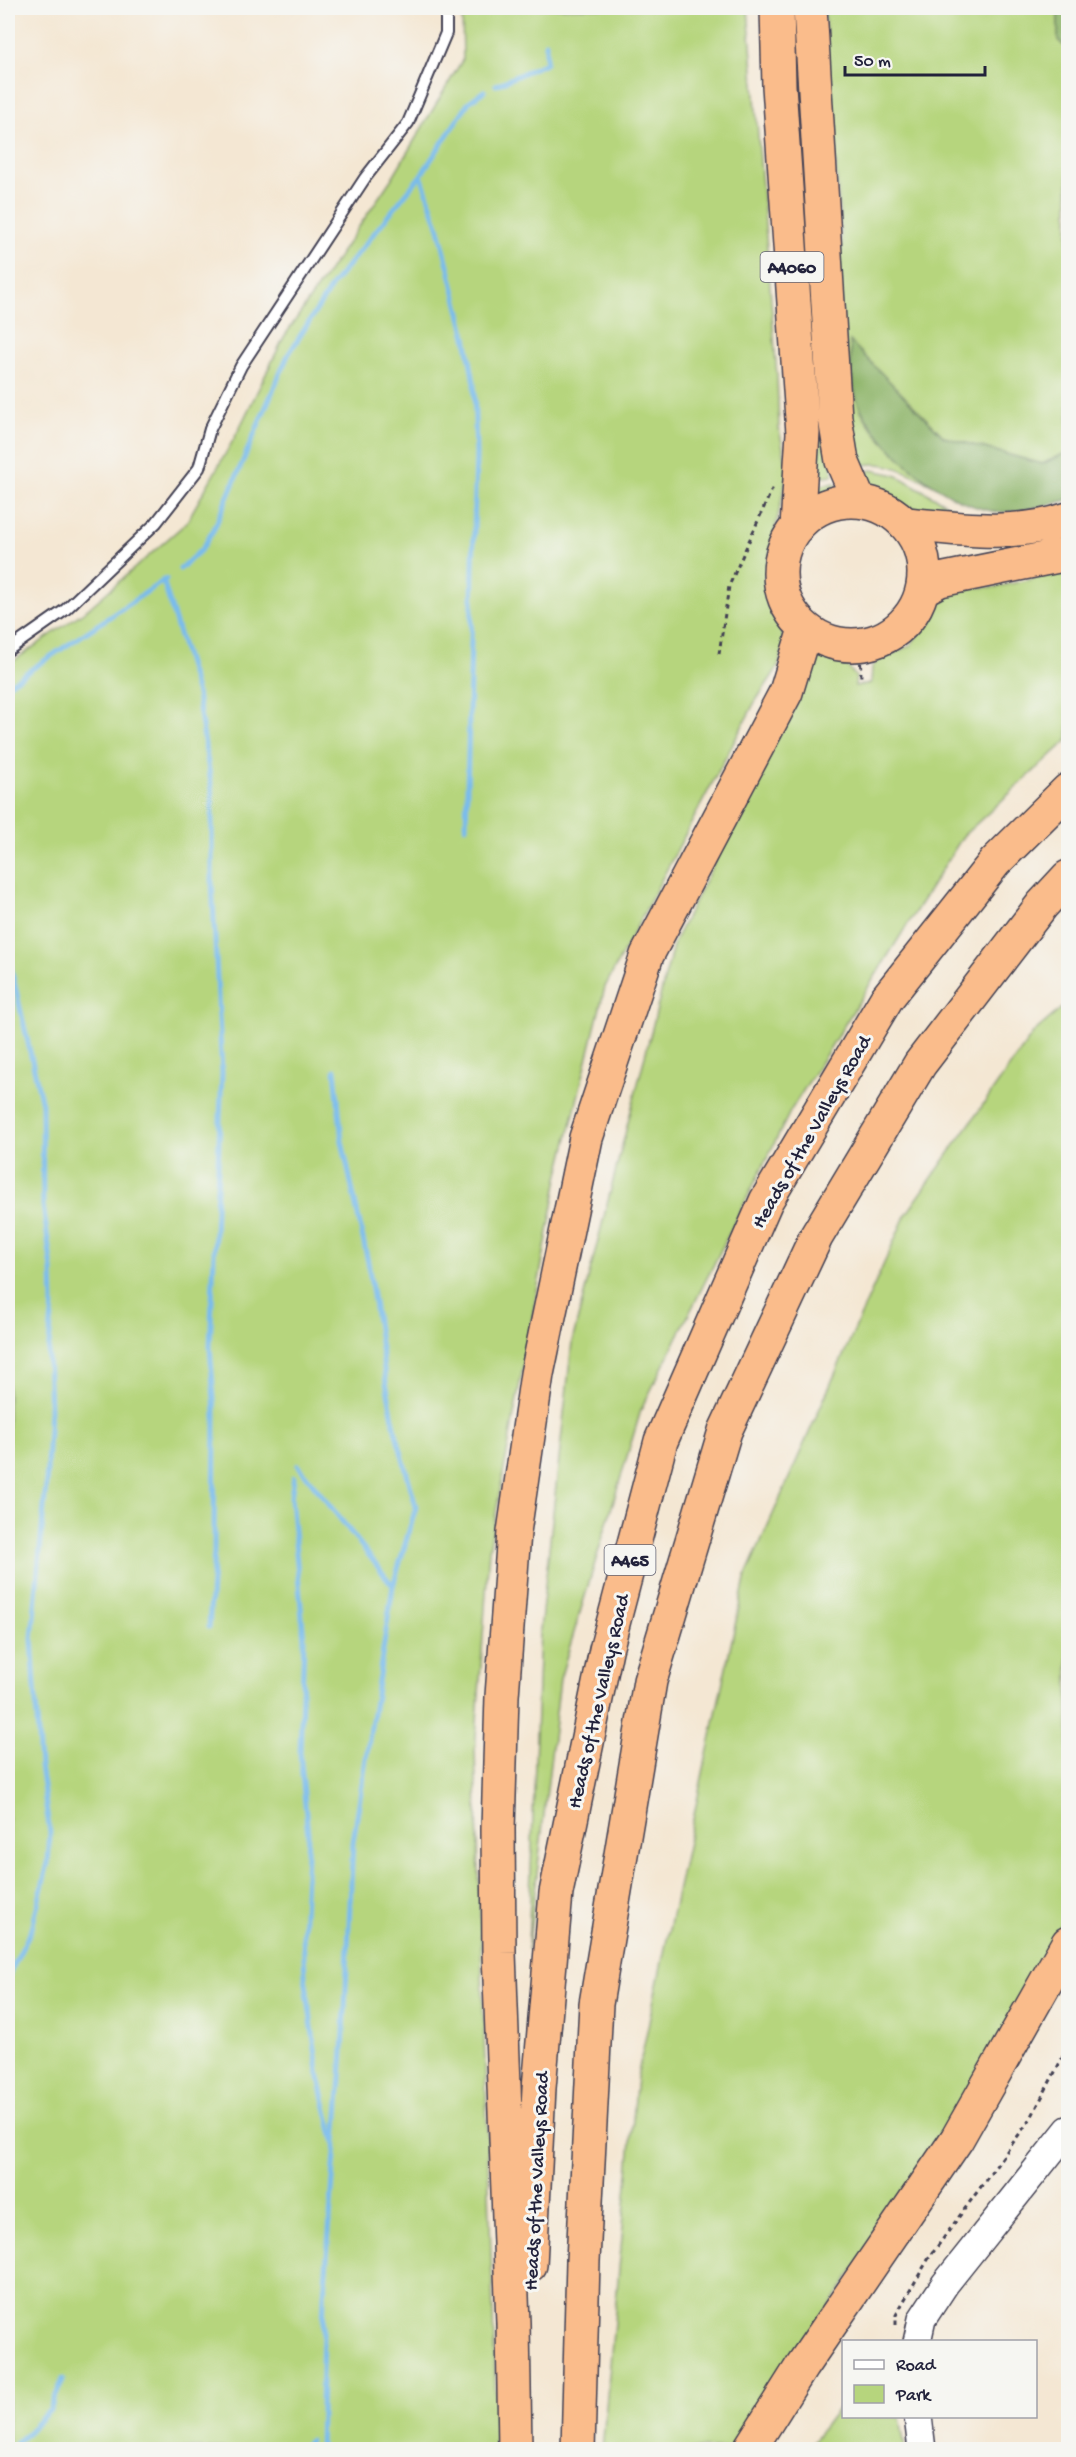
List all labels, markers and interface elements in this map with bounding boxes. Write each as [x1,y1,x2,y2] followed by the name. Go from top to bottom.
[845,39,984,77] scale bar
[854,52,891,73] text: 50 m
[760,252,824,282] road number: A4060
[748,1030,879,1233] street label: Heads of the Valleys Road
[604,1545,656,1575] road number: A465
[565,1590,637,1811] street label: Heads of the Valleys Road
[521,2069,556,2291] street label: Heads of the Valleys Road
[842,2340,1037,2418] legend
[896,2356,937,2377] text: Road
[895,2386,932,2407] text: Park

